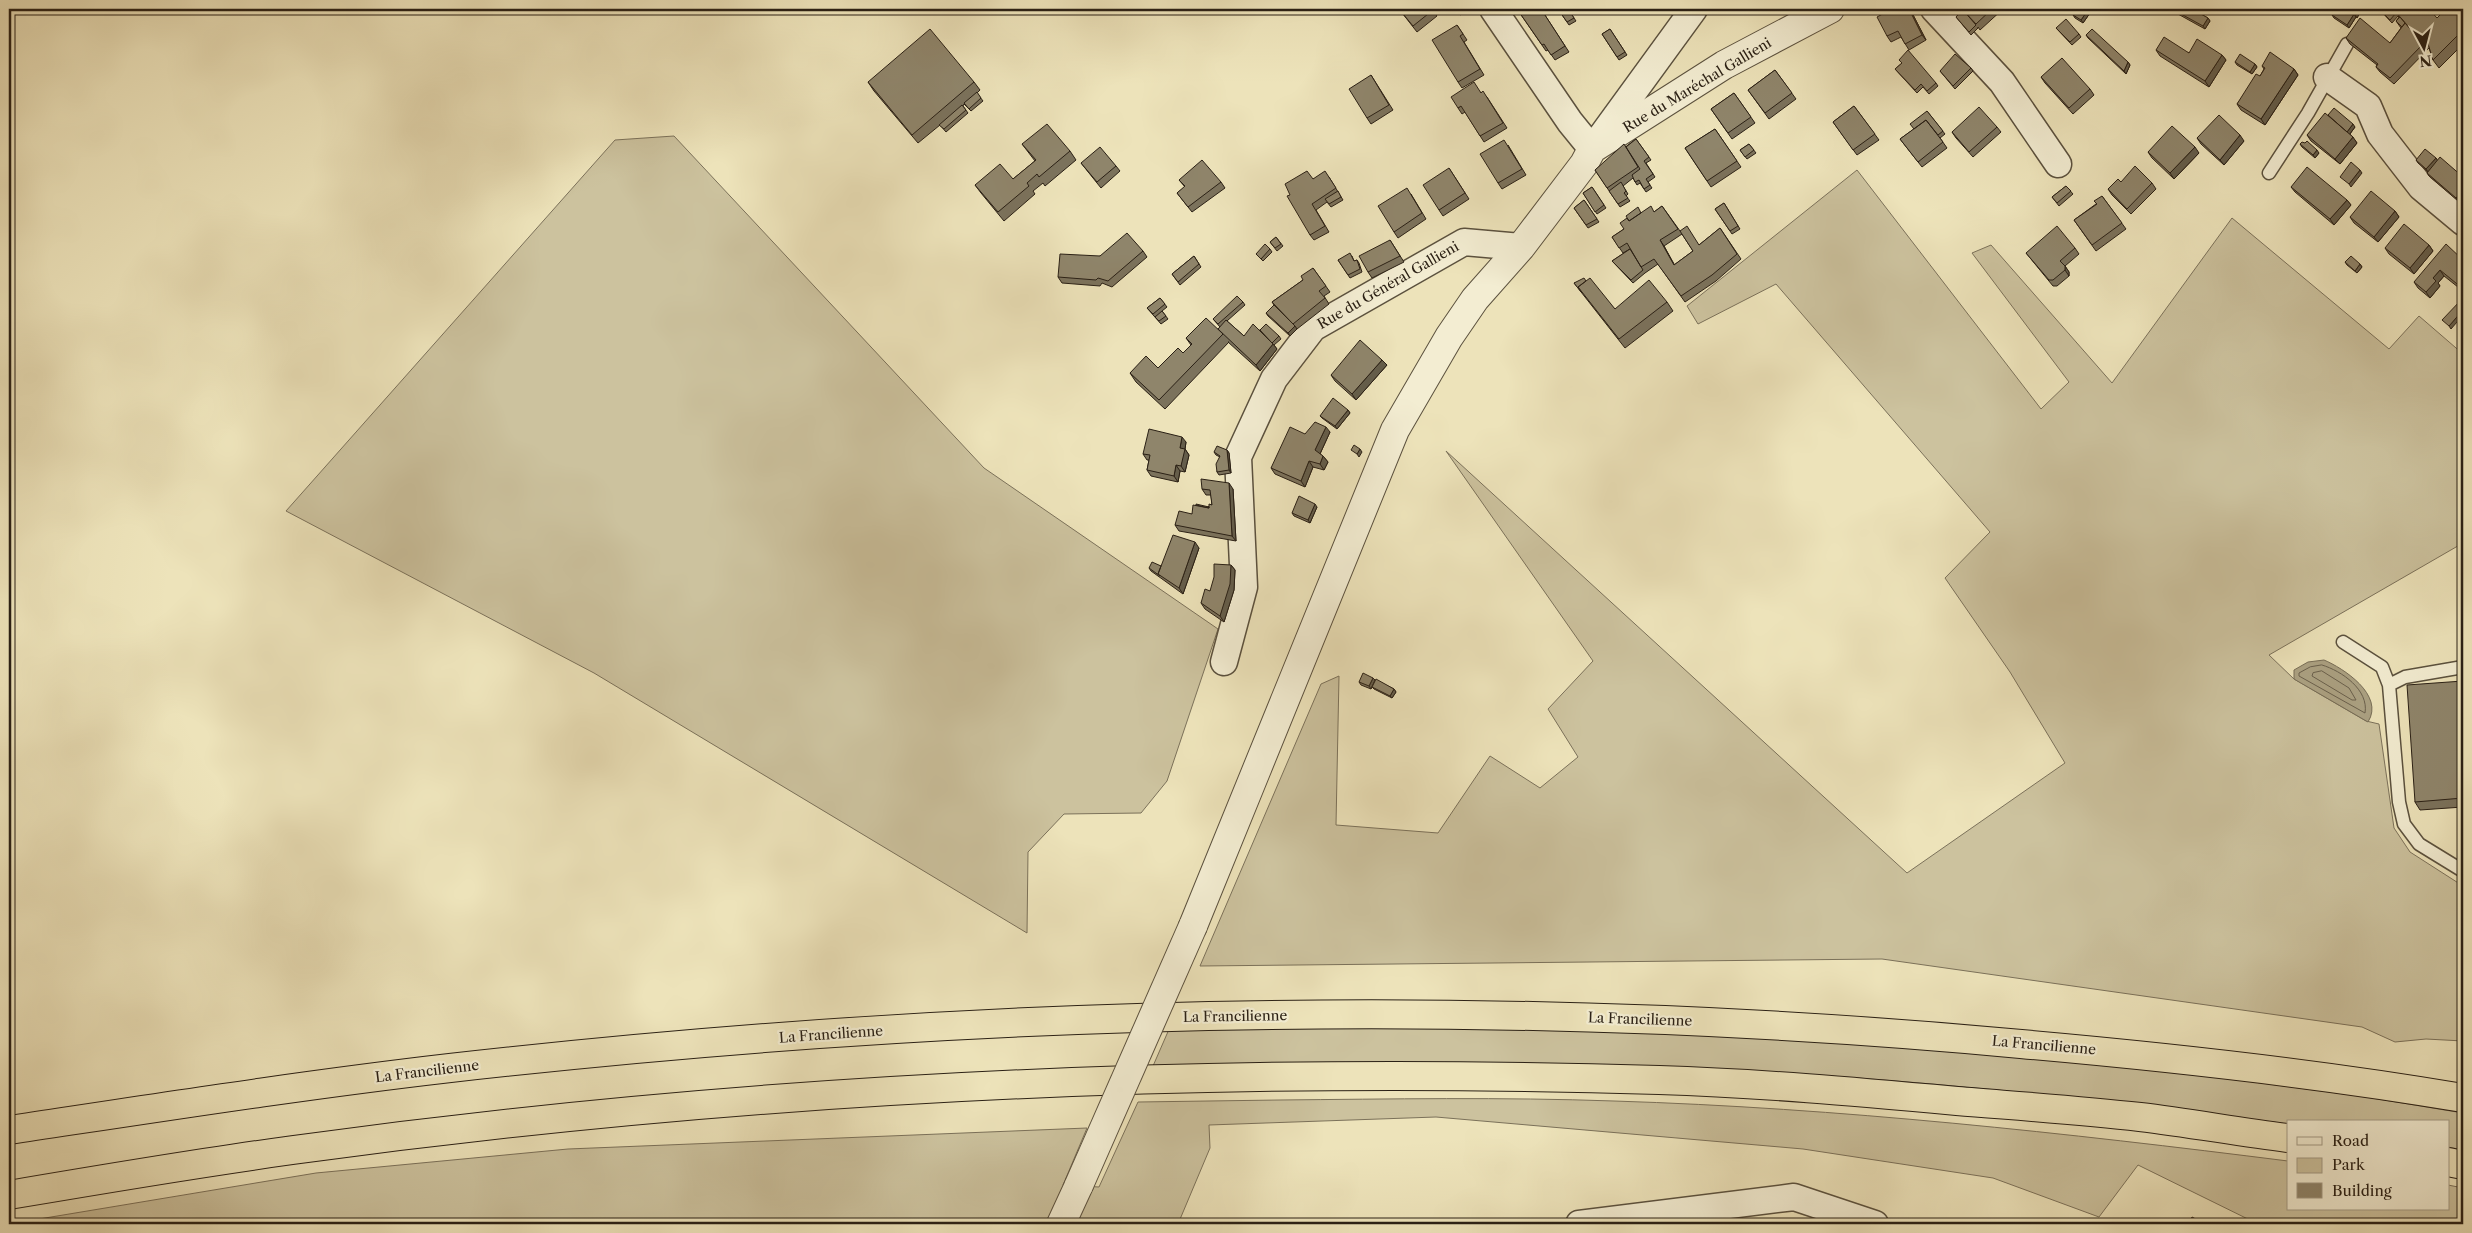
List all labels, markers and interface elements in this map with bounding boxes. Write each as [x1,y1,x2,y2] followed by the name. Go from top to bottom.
[2400,22,2450,72] north arrow
[1620,34,1774,136] street label: Rue du Maréchal Gallieni
[2418,51,2433,71] text: N
[1314,237,1462,333] street label: Rue du Général Gallieni
[1183,1006,1288,1026] street label: La Francilienne
[1588,1008,1693,1030] street label: La Francilienne
[778,1021,884,1047] street label: La Francilienne
[1991,1031,2097,1059] street label: La Francilienne
[374,1056,480,1086] street label: La Francilienne
[2287,1120,2450,1210] legend
[2332,1131,2369,1150] text: Road
[2332,1155,2366,1174] text: Park
[2332,1181,2392,1200] text: Building

